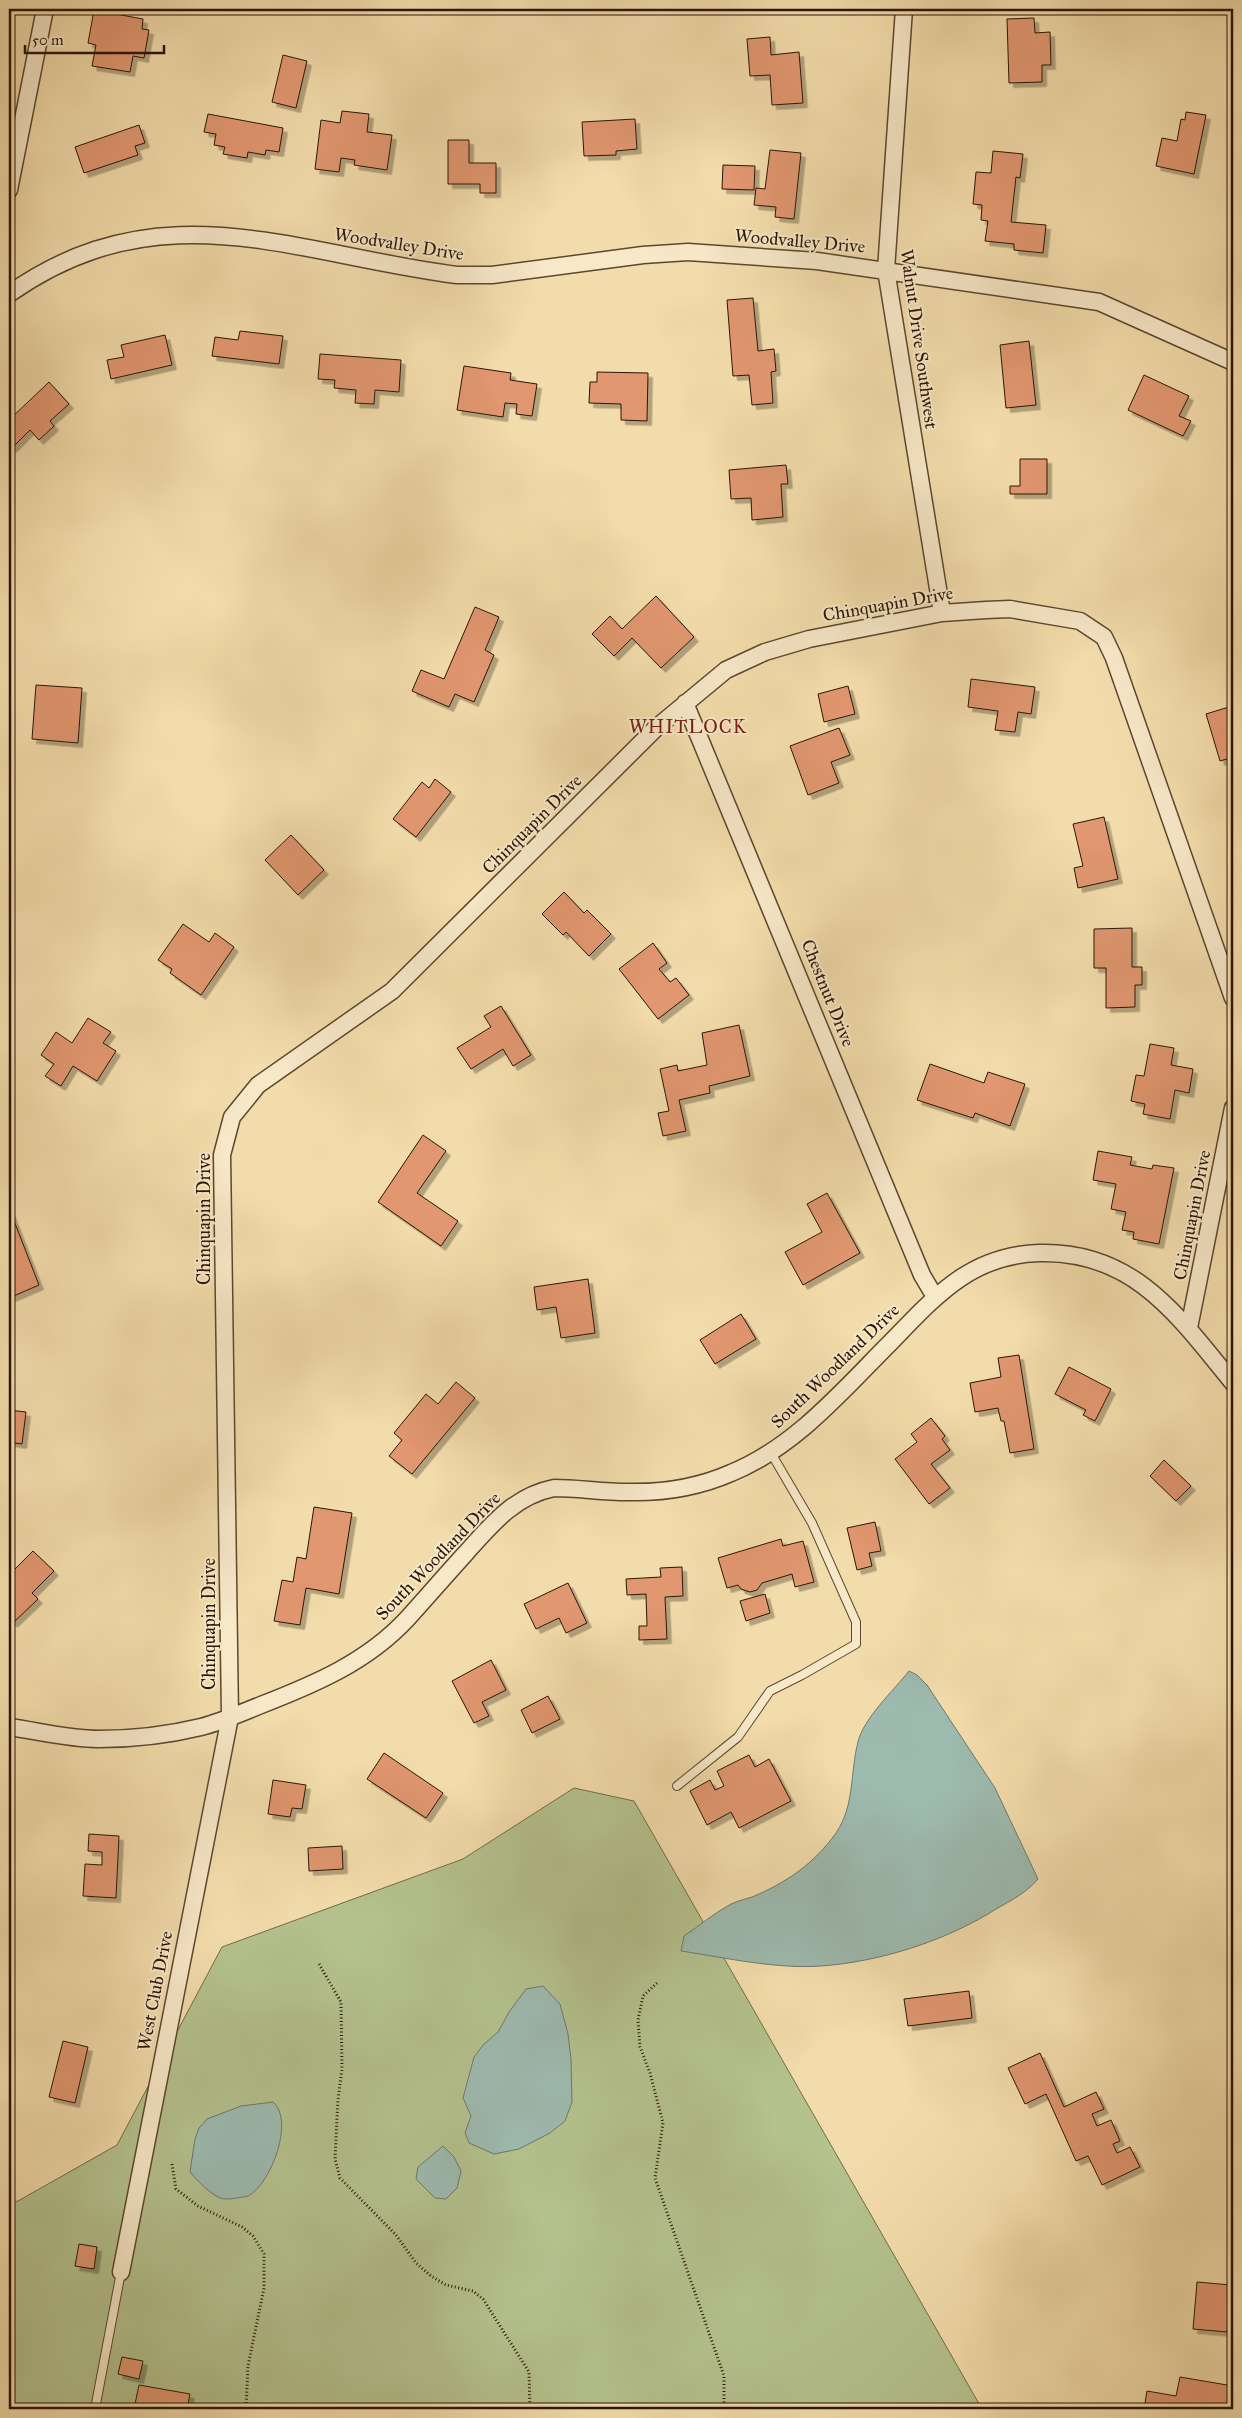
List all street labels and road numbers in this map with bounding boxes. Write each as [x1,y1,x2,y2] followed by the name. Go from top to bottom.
[333,223,465,265] street label: Woodvalley Drive
[734,224,866,258] street label: Woodvalley Drive
[896,248,943,431] street label: Walnut Drive Southwest
[821,582,955,627] street label: Chinquapin Drive
[478,770,587,879] street label: Chinquapin Drive
[796,936,860,1050] street label: Chestnut Drive
[1169,1148,1216,1282] street label: Chinquapin Drive
[193,1153,216,1285] street label: Chinquapin Drive
[766,1299,904,1433] street label: South Woodland Drive
[371,1487,505,1625] street label: South Woodland Drive
[198,1558,221,1690] street label: Chinquapin Drive
[133,1929,177,2053] street label: West Club Drive

